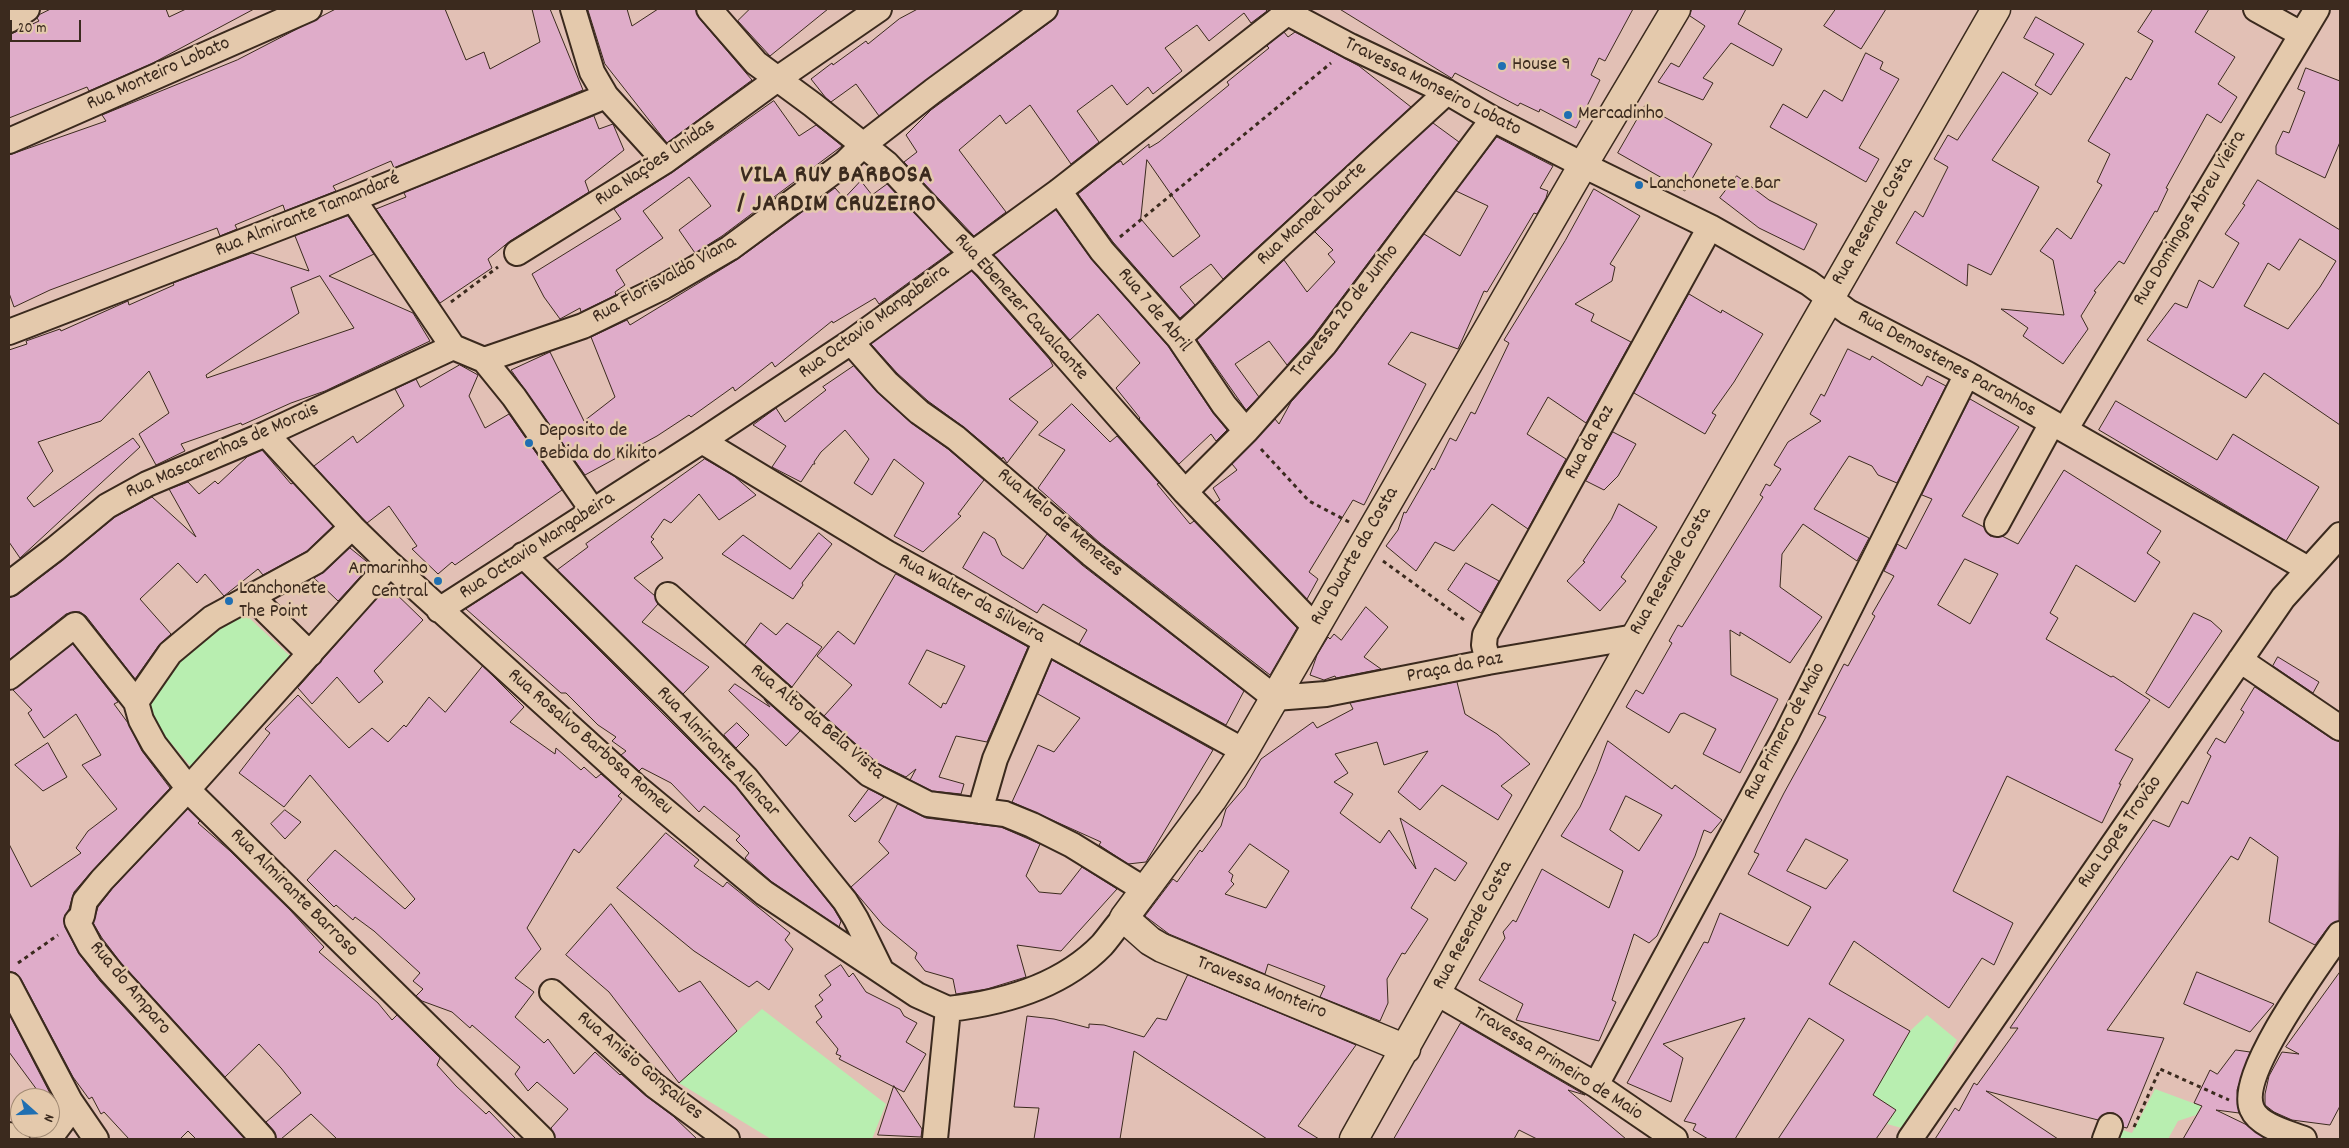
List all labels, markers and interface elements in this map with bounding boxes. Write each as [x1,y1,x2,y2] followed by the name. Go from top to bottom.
[12,10,84,42] scale bar
[18,18,46,40] text: 20 m
[84,33,234,117] street label: Rua Monteiro Lobato
[1339,33,1525,143] street label: Travessa Monseiro Lobato
[1512,54,1571,78] place label: House 9
[1496,60,1508,72] marker: House 9
[1578,103,1664,127] place label: Mercadinho
[1562,109,1574,121] marker: Mercadinho
[591,115,721,213] street label: Rua Nações Unidas
[2129,127,2253,311] street label: Rua Domingos Abreu Vieira
[1828,154,1920,290] street label: Rua Resende Costa
[1253,158,1373,272] street label: Rua Manoel Duarte
[735,163,939,222] district label: VILA RUY BARBOSA / JARDIM CRUZEIRO
[212,168,404,264] street label: Rua Almirante Tamandaré
[1649,173,1780,197] place label: Lanchonete e Bar
[1633,179,1645,191] marker: Lanchonete e Bar
[948,229,1092,387] street label: Rua Ebenezer Cavalcante
[589,231,741,331] street label: Rua Florisvaldo Viana
[1286,240,1406,384] street label: Travessa 20 de Junho
[795,260,955,386] street label: Rua Octavio Mangabeira
[1111,264,1195,358] street label: Rua 7 de Abril
[1852,306,2040,424] street label: Rua Demostenes Paranhos
[123,399,323,505] street label: Rua Mascarenhas de Morais
[1561,401,1621,485] street label: Rua da Paz
[539,420,657,467] place label: Deposito de Bebida do Kikito
[523,437,535,449] marker: Deposito de Bebida do Kikito
[991,464,1127,584] street label: Rua Melo de Menezes
[1307,483,1405,631] street label: Rua Duarte da Costa
[456,488,620,606] street label: Rua Octavio Mangabeira
[1626,504,1718,640] street label: Rua Resende Costa
[893,550,1049,650] street label: Rua Walter da Silveira
[348,558,428,605] place label: Armarinho Central
[432,575,444,587] marker: Armarinho Central
[239,578,326,625] place label: Lanchonete The Point
[223,595,235,607] marker: Lanchonete The Point
[1405,648,1505,690] street label: Praça da Paz
[1740,659,1832,805] street label: Rua Primero de Maio
[744,660,888,786] street label: Rua Alto da Bela Vista
[501,665,677,821] street label: Rua Rosalvo Barbosa Romeu
[650,682,784,824] street label: Rua Almirante Alencar
[2073,772,2169,894] street label: Rua Lopes Trovão
[224,825,362,963] street label: Rua Almirante Barroso
[1429,857,1519,995] street label: Rua Resende Costa
[83,937,175,1041] street label: Rua do Amparo
[1192,952,1330,1026] street label: Travessa Monteiro
[1467,1003,1647,1127] street label: Travessa Primeiro de Maio
[571,1007,707,1127] street label: Rua Anisio Gonçalves
[10,1088,60,1138] north arrow
[38,1111,59,1124] text: N

